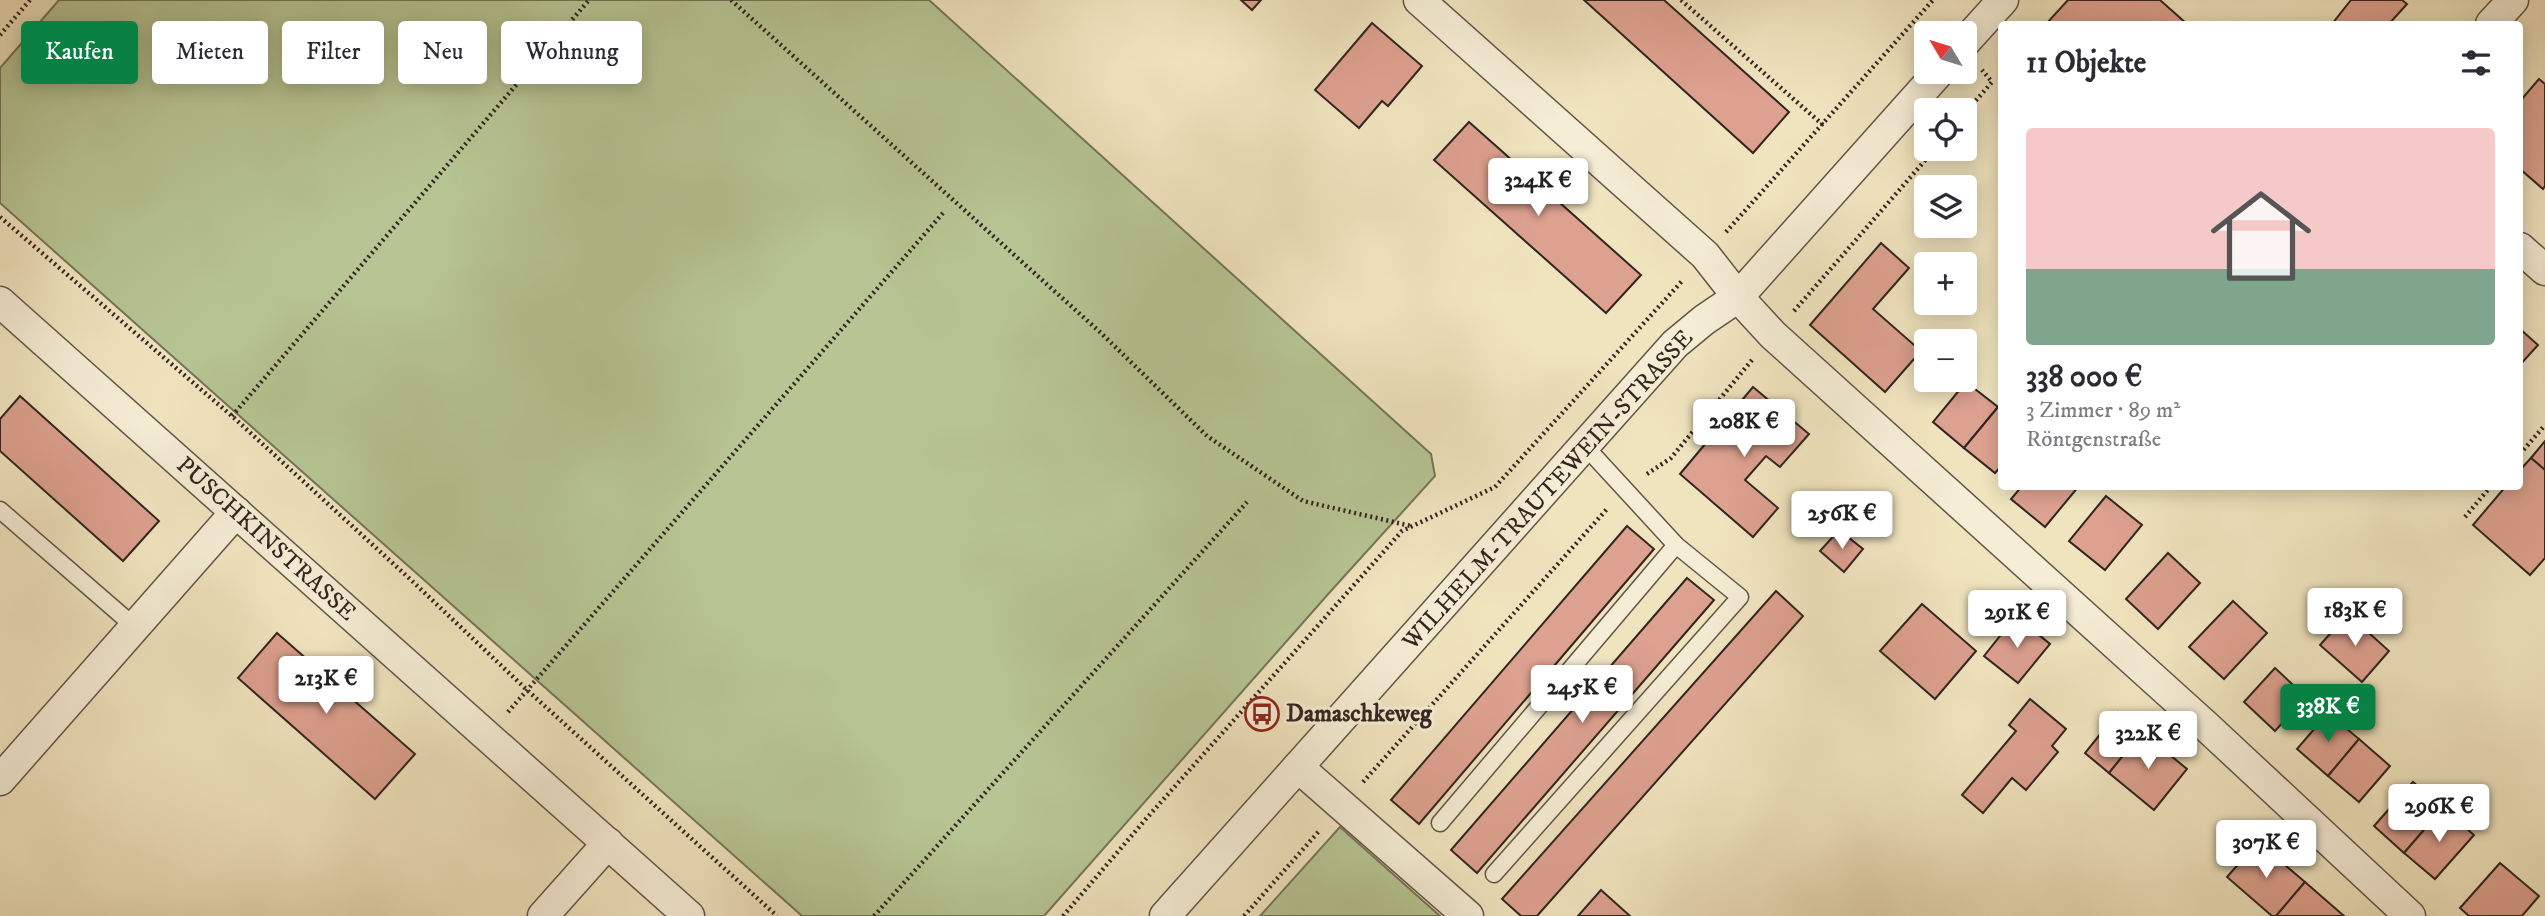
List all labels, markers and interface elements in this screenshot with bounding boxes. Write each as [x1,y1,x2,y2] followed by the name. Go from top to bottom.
[21,21,138,84] chip: Kaufen
[152,21,268,84] chip: Mieten
[282,21,384,84] chip: Filter
[398,21,487,84] chip: Neu
[501,21,642,84] chip: Wohnung
[1914,21,1978,84] north arrow
[1914,21,1977,392] map controls
[2457,44,2495,82] icon: filters
[2026,45,2146,82] text: 11 Objekte
[1914,98,1977,161] button: locate
[1481,158,1595,218] pin: 324K €
[1504,166,1572,195] text: 324K €
[2198,173,2324,299] icon: home
[1914,175,1977,238] button: layers
[1914,252,1977,315] button: +
[1396,324,1700,657] street label: WILHELM-TRAUTEWEIN-STRASSE
[1914,329,1977,392] button: −
[2026,359,2142,396] text: 338 000 €
[2026,396,2180,425] text: 3 Zimmer · 89 m²
[1687,400,1801,459] pin: 208K €
[1709,407,1779,436] text: 208K €
[2026,425,2161,454] text: Röntgenstraße
[170,450,362,628] street label: PUSCHKINSTRASSE
[1785,491,1899,551] pin: 256K €
[1807,499,1877,528] text: 256K €
[2298,588,2412,648] pin: 183K €
[1960,590,2074,650] pin: 291K €
[2323,596,2387,625] text: 183K €
[1984,598,2050,627] text: 291K €
[269,656,383,716] pin: 213K €
[295,664,357,693] text: 213K €
[1525,666,1639,725] pin: 245K €
[1547,673,1617,702] text: 245K €
[2271,684,2385,744] pin: 338K €
[2296,692,2360,721] text: 338K €
[1243,695,1281,733] bus stop icon: Damaschkeweg
[1286,699,1433,729] place label: Damaschkeweg
[2091,712,2205,771] pin: 322K €
[2115,719,2181,748] text: 322K €
[2382,784,2496,844] pin: 296K €
[2404,792,2474,821] text: 296K €
[2209,820,2323,880] pin: 307K €
[2232,828,2300,857] text: 307K €

